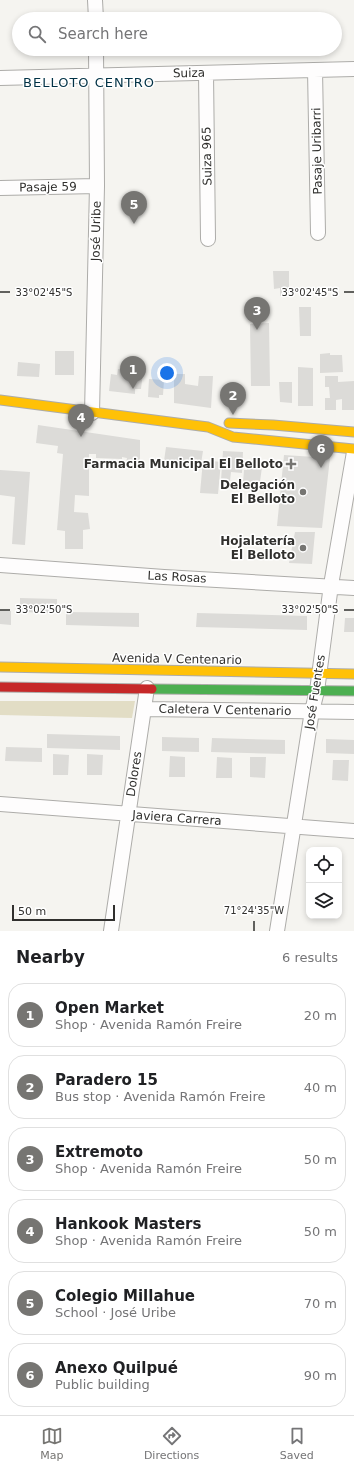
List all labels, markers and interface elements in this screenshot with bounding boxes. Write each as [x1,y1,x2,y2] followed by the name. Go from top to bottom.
[12,12,342,56] search box
[26,23,48,45] icon: search
[58,25,148,43] text: Search here
[173,66,205,80] street label: Suiza
[23,75,155,90] district label: BELLOTO CENTRO
[309,107,325,195] street label: Pasaje Uribarri
[199,126,215,186] street label: Suiza 965
[19,179,77,195] street label: Pasaje 59
[121,191,147,224] pin: 5
[88,201,104,262] street label: José Uribe
[16,287,72,298] text: 33°02'45"S
[282,287,338,298] text: 33°02'45"S
[244,297,270,330] pin: 3
[120,356,146,389] pin: 1
[157,363,177,383] your location
[220,382,246,415] pin: 2
[68,404,94,437] pin: 4
[308,435,334,468] pin: 6
[84,457,283,471] place label: Farmacia Municipal El Belloto
[286,459,296,469] marker: Farmacia Municipal El Belloto
[220,478,295,506] place label: Delegación El Belloto
[298,487,308,497] marker: Delegación El Belloto
[220,534,295,562] place label: Hojalatería El Belloto
[298,543,308,553] marker: Hojalatería El Belloto
[147,568,207,586] street label: Las Rosas
[16,604,72,615] text: 33°02'50"S
[282,604,338,615] text: 33°02'50"S
[112,651,242,667] street label: Avenida V Centenario
[302,654,328,731] street label: José Fuentes
[159,702,291,718] street label: Caletera V Centenario
[124,750,144,798] street label: Dolores
[131,808,222,828] street label: Javiera Carrera
[306,847,342,919] map controls
[306,847,342,883] button: locate
[306,883,342,919] button: layers
[12,903,115,922] scale bar
[18,905,46,918] text: 50 m
[224,905,284,916] text: 71°24'35"W
[16,947,85,967] text: Nearby
[282,950,338,965] text: 6 results
[55,999,164,1017] text: Open Market
[25,1008,35,1023] text: 1
[304,1008,337,1023] text: 20 m
[55,1017,242,1032] text: Shop · Avenida Ramón Freire
[55,1071,158,1089] text: Paradero 15
[25,1080,35,1095] text: 2
[304,1080,337,1095] text: 40 m
[55,1089,266,1104] text: Bus stop · Avenida Ramón Freire
[55,1143,143,1161] text: Extremoto
[25,1152,35,1167] text: 3
[304,1152,337,1167] text: 50 m
[55,1161,242,1176] text: Shop · Avenida Ramón Freire
[55,1215,201,1233] text: Hankook Masters
[25,1224,35,1239] text: 4
[304,1224,337,1239] text: 50 m
[55,1233,242,1248] text: Shop · Avenida Ramón Freire
[55,1287,195,1305] text: Colegio Millahue
[25,1296,35,1311] text: 5
[304,1296,337,1311] text: 70 m
[55,1305,176,1320] text: School · José Uribe
[55,1359,178,1377] text: Anexo Quilpué
[25,1368,35,1383] text: 6
[304,1368,337,1383] text: 90 m
[55,1377,150,1392] text: Public building
[40,1425,63,1462] tab: Map
[144,1425,199,1462] tab: Directions
[280,1425,314,1462] tab: Saved

